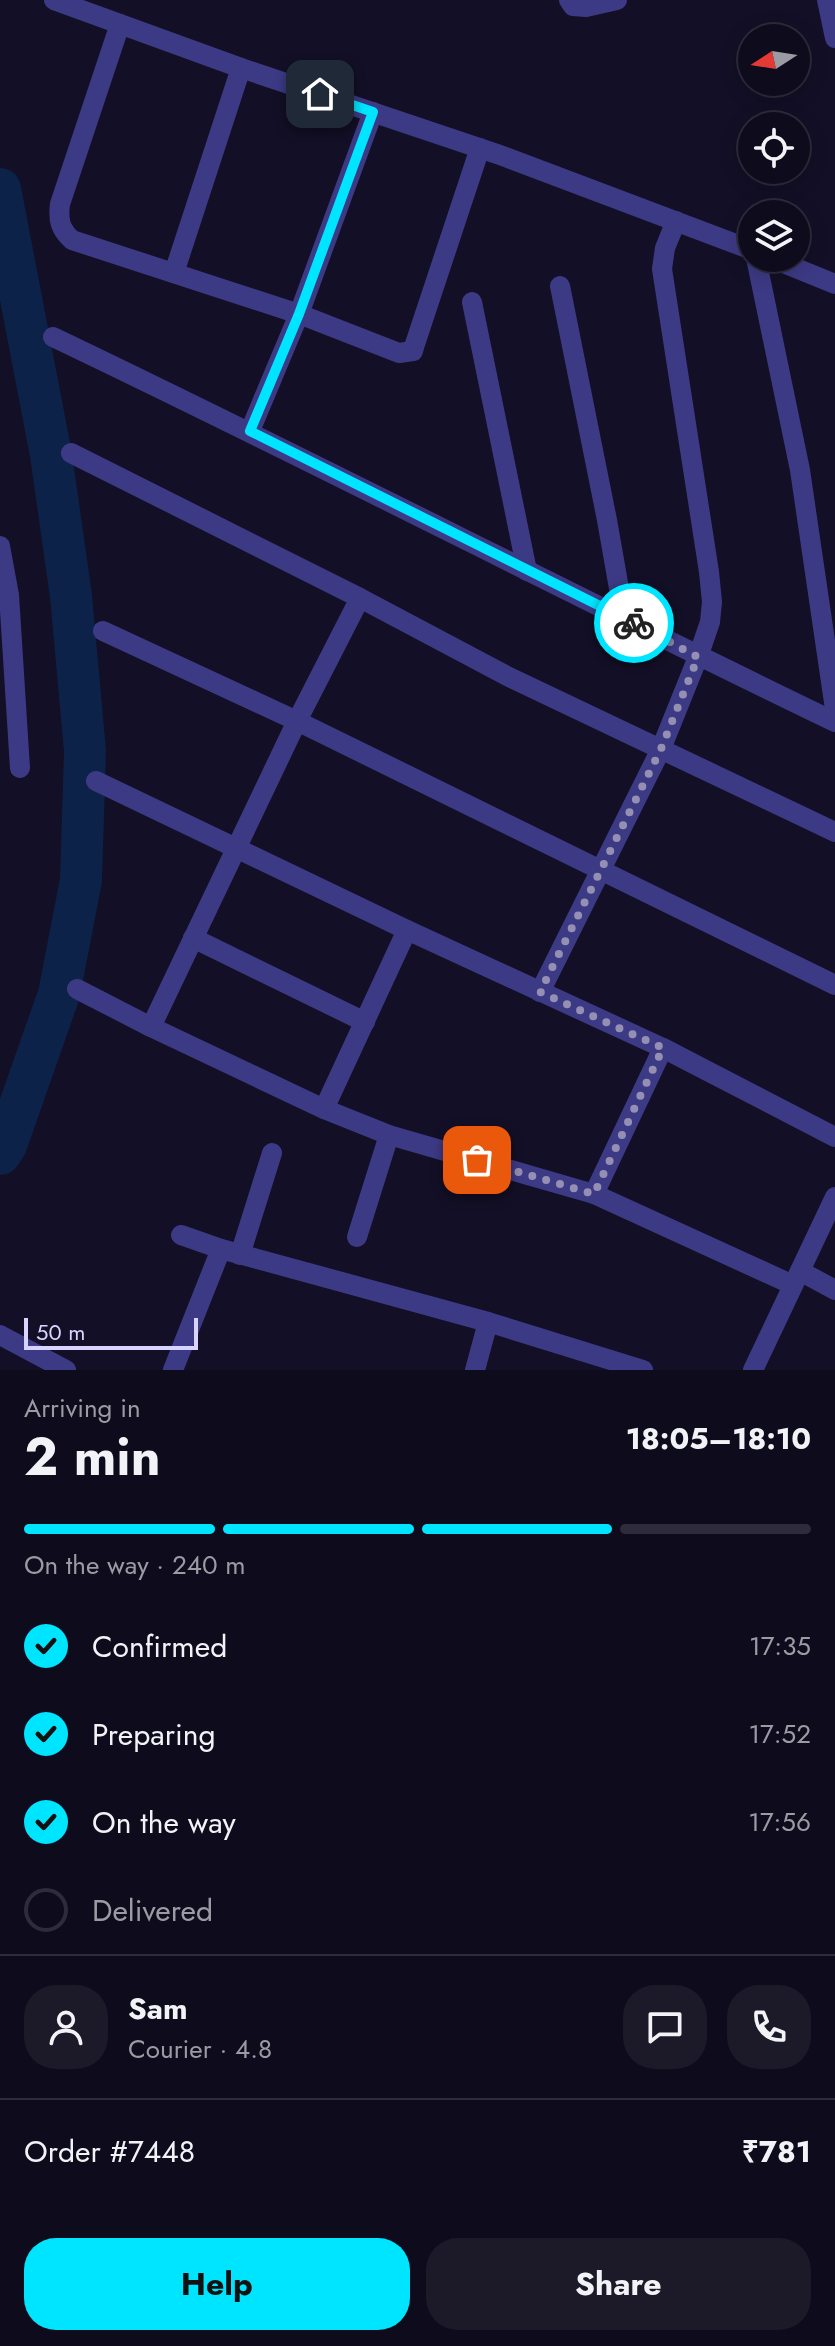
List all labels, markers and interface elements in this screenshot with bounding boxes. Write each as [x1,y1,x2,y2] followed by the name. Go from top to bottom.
[738,24,810,96] north arrow
[738,24,810,272] map controls
[286,60,354,128] pin
[298,72,342,116] icon: home
[738,112,810,184] button: locate
[738,200,810,272] button: layers
[594,583,674,663] courier
[612,601,656,645] icon: bike
[443,1126,511,1194] pin
[455,1138,499,1182] icon: bag
[24,1314,198,1350] scale bar
[36,1316,85,1348] text: 50 m
[24,1389,141,1427] text: Arriving in
[626,1417,811,1460] text: 18:05–18:10
[24,1419,161,1495] text: 2 min
[24,1546,246,1584] text: On the way · 240 m
[24,1624,68,1668] icon: check
[92,1625,227,1668] text: Confirmed
[749,1627,811,1665] text: 17:35
[24,1712,68,1756] icon: check
[92,1713,216,1756] text: Preparing
[748,1715,811,1753] text: 17:52
[24,1800,68,1844] icon: check
[92,1801,236,1844] text: On the way
[748,1803,811,1841] text: 17:56
[92,1889,213,1932] text: Delivered
[24,1985,108,2069] button: person
[623,1985,707,2069] button: chat
[727,1985,811,2069] button: phone
[128,1987,188,2030] text: Sam
[128,2030,272,2068] text: Courier · 4.8
[24,2130,195,2173] text: Order #7448
[742,2130,811,2173] text: ₹781
[24,2238,410,2330] button: Help
[426,2238,811,2330] button: Share

